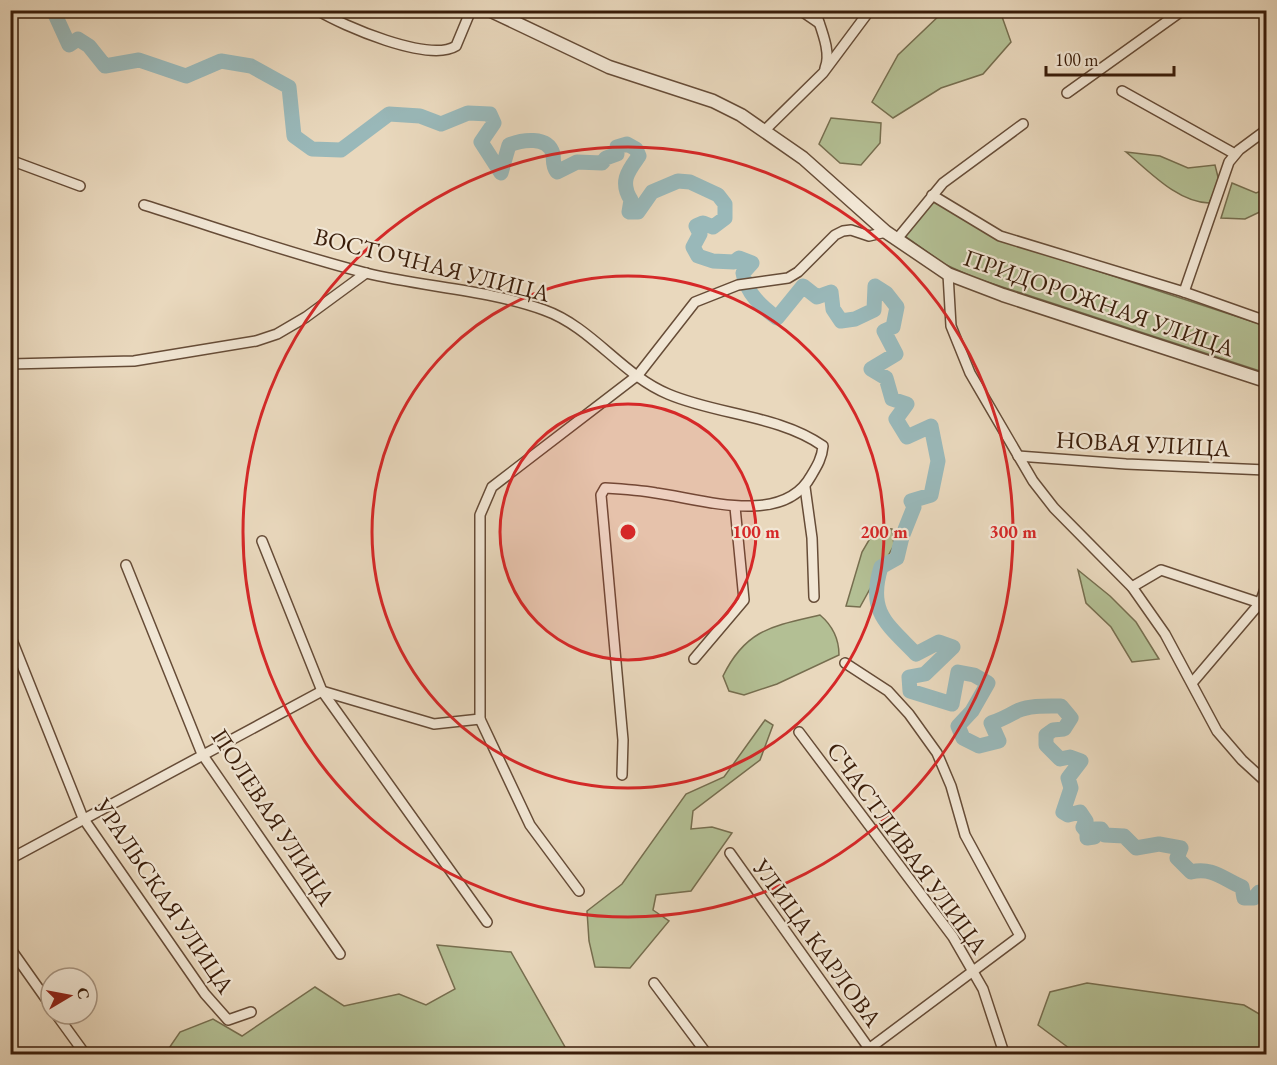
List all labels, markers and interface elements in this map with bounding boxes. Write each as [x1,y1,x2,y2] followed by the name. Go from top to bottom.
[1046,39,1174,77] scale bar
[1055,48,1099,71] text: 100 m
[311,220,554,309] street label: ВОСТОЧНАЯ УЛИЦА
[960,242,1239,364] street label: ПРИДОРОЖНАЯ УЛИЦА
[1055,423,1231,464] street label: НОВАЯ УЛИЦА
[732,520,780,543] text: 100 m
[860,520,908,543] text: 200 m
[989,520,1037,543] text: 300 m
[618,522,638,542] centre of rings
[205,722,342,911] street label: ПОЛЕВАЯ УЛИЦА
[820,736,995,960] street label: СЧАСТЛИВАЯ УЛИЦА
[87,791,242,1000] street label: УРАЛЬСКАЯ УЛИЦА
[745,852,889,1033] street label: УЛИЦА КАРЛОВА
[39,966,99,1026] north arrow
[72,986,95,1001] text: С

